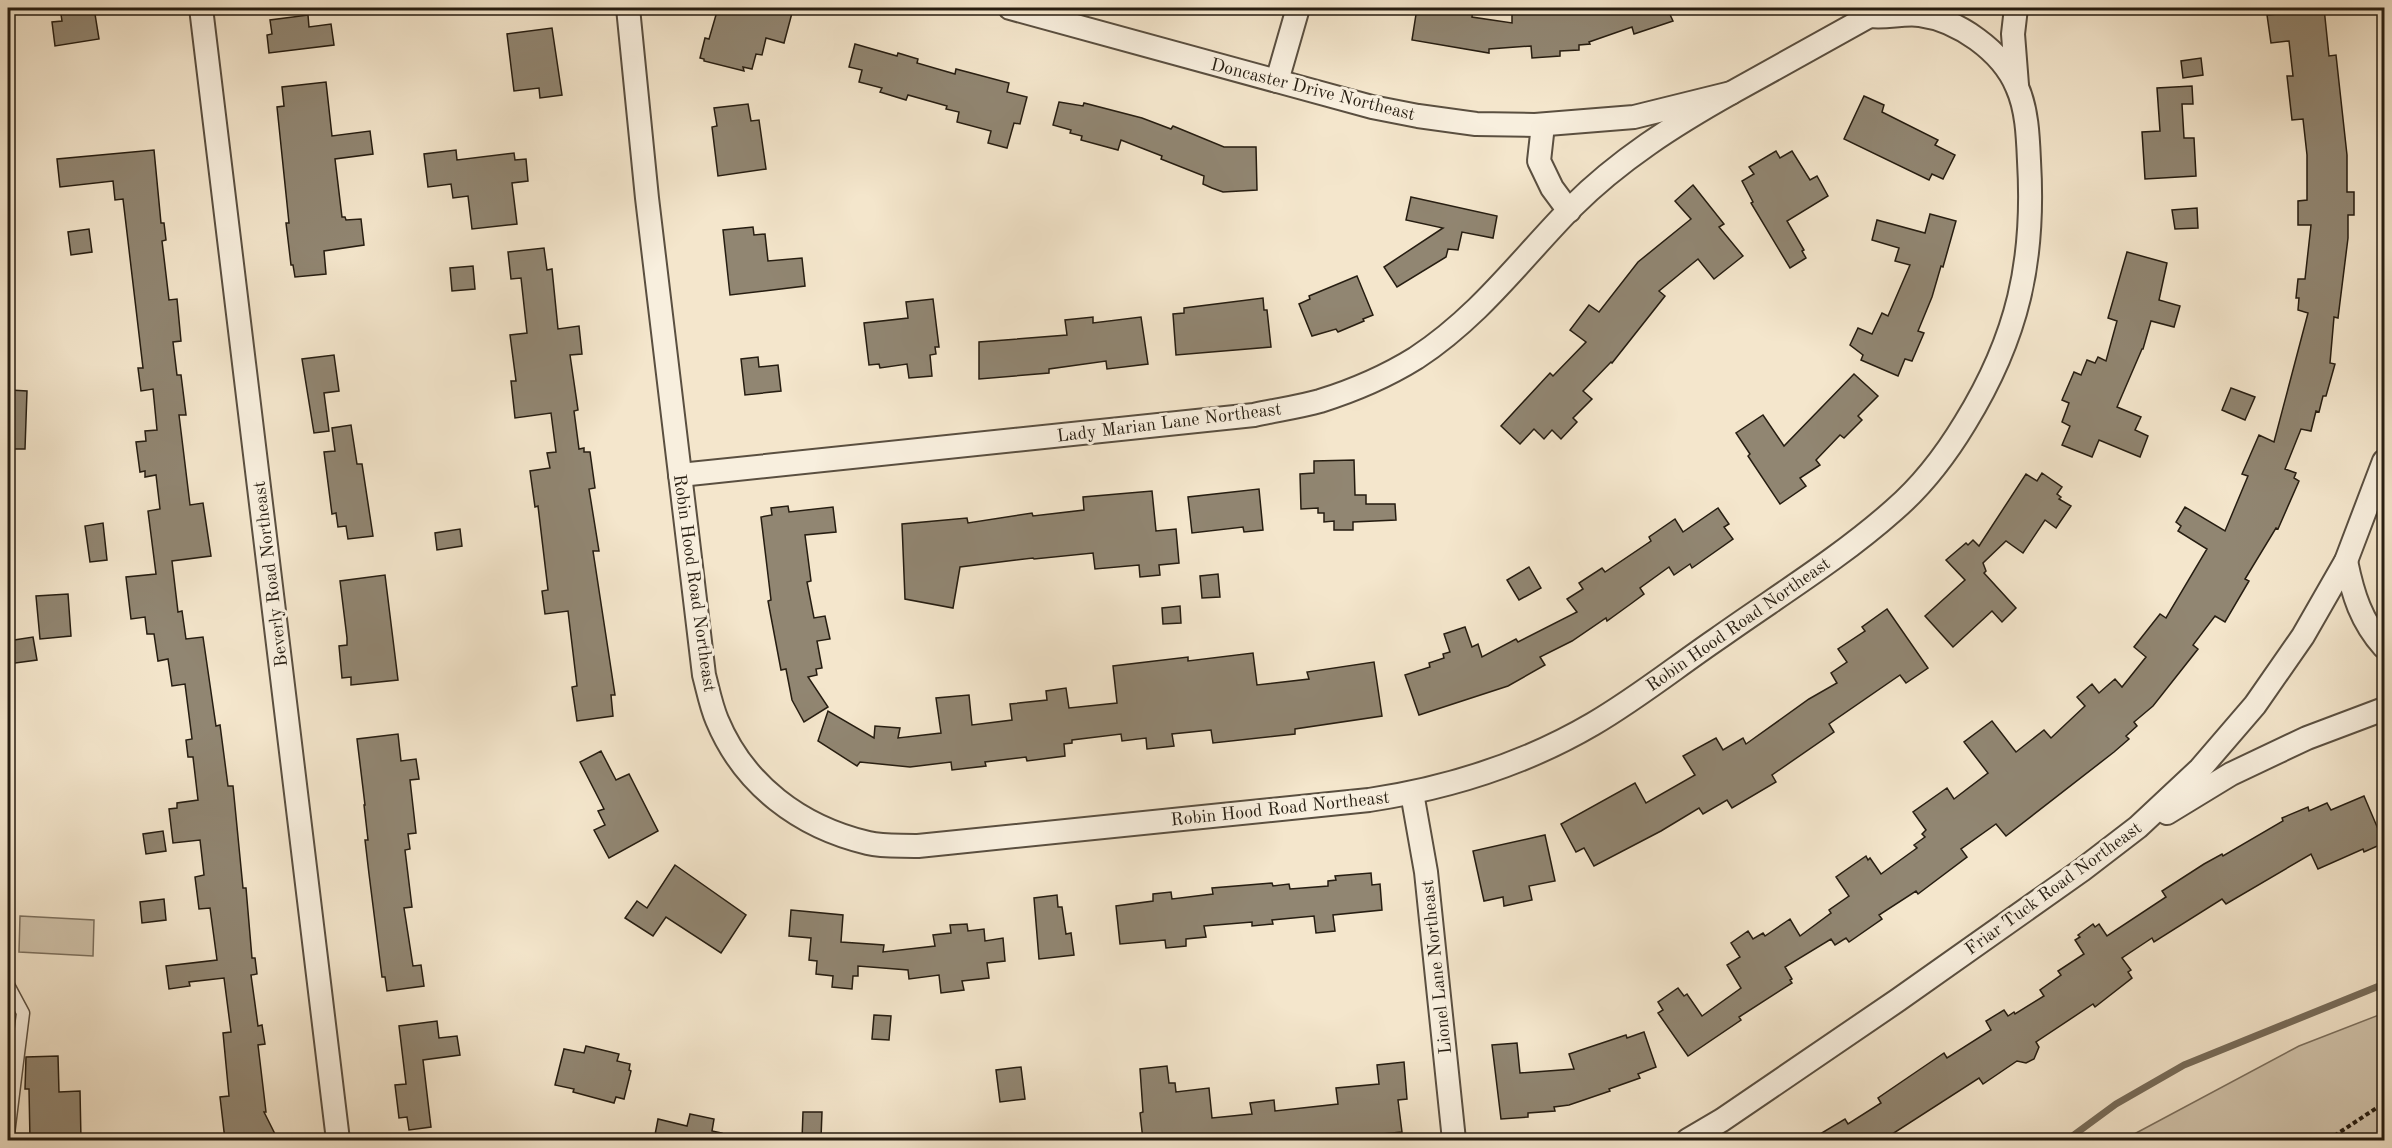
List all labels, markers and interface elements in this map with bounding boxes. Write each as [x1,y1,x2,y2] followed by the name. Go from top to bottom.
[1209,56,1417,124] street label: Doncaster Drive Northeast
[1056,400,1283,446] street label: Lady Marian Lane Northeast
[670,473,718,693] street label: Robin Hood Road Northeast
[251,480,291,668] street label: Beverly Road Northeast
[1643,554,1834,695] street label: Robin Hood Road Northeast
[1170,789,1390,829] street label: Robin Hood Road Northeast
[1962,819,2145,959] street label: Friar Tuck Road Northeast
[1419,879,1455,1055] street label: Lionel Lane Northeast

